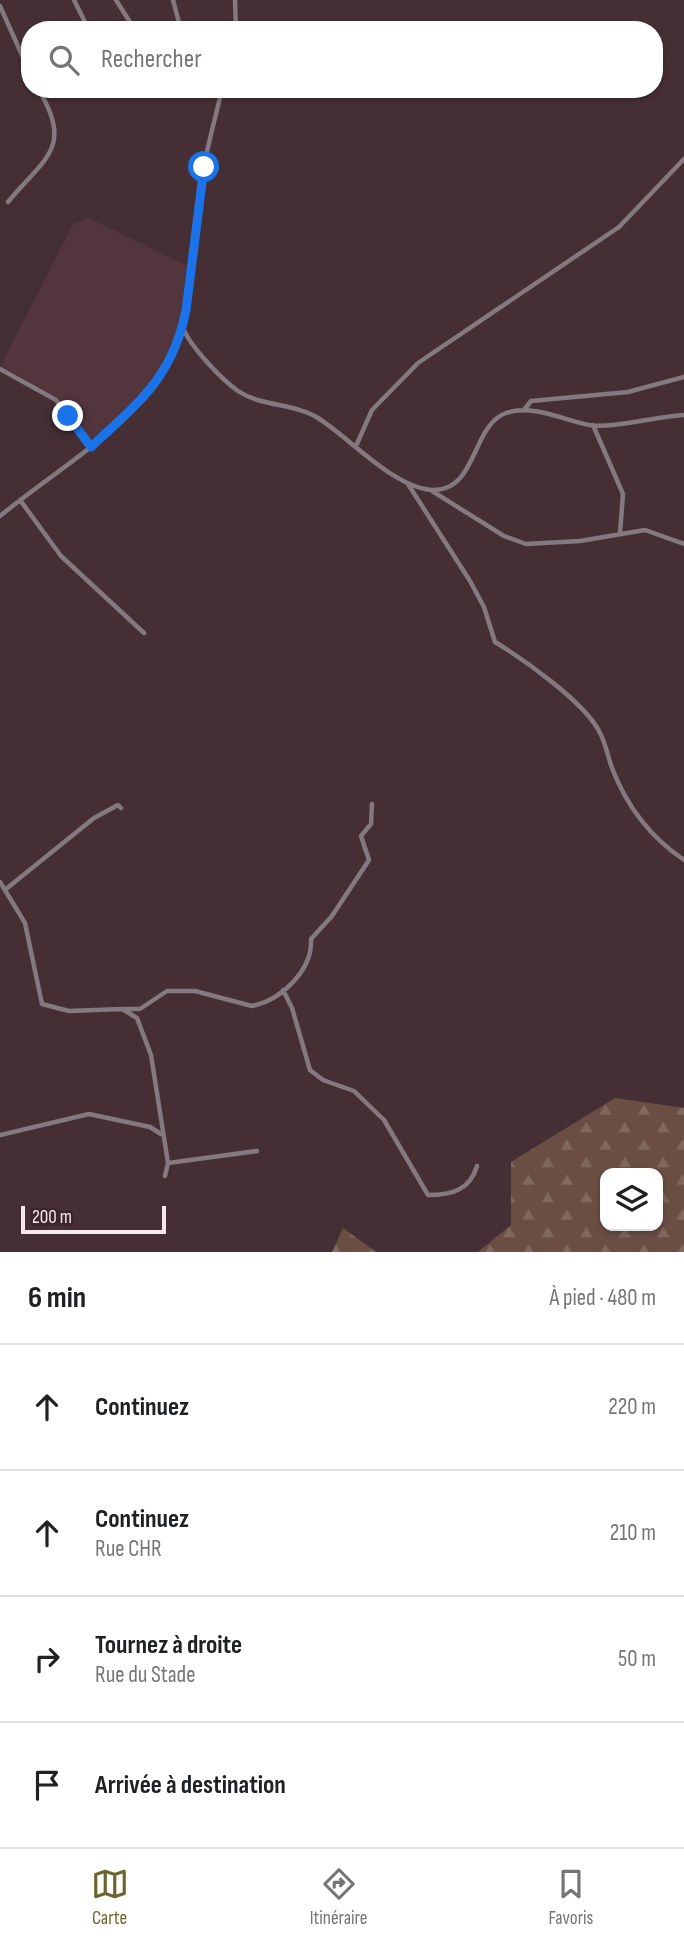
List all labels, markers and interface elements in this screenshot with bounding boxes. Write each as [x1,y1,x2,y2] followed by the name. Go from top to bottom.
[21,21,663,98] search box
[45,41,83,79] icon: search
[101,44,202,75] text: Rechercher
[188,151,219,182] route start
[52,400,83,431] route end
[600,1168,663,1231] map controls
[600,1168,663,1231] button: layers
[21,1203,166,1235] scale bar
[32,1206,72,1229] text: 200 m
[28,1280,86,1316] text: 6 min
[550,1284,656,1312] text: À pied · 480 m
[28,1388,66,1426] icon: ahead
[95,1392,189,1423] text: Continuez
[608,1393,656,1421] text: 220 m
[95,1504,189,1535] text: Continuez
[28,1514,66,1552] icon: ahead
[610,1519,656,1547] text: 210 m
[95,1535,162,1563] text: Rue CHR
[95,1630,242,1661] text: Tournez à droite
[28,1640,66,1678] icon: right
[618,1645,656,1673] text: 50 m
[95,1661,195,1689] text: Rue du Stade
[28,1766,66,1804] icon: arrive
[95,1770,286,1801] text: Arrivée à destination
[91,1865,129,1930] tab: Carte
[310,1865,367,1930] tab: Itinéraire
[549,1865,593,1930] tab: Favoris

